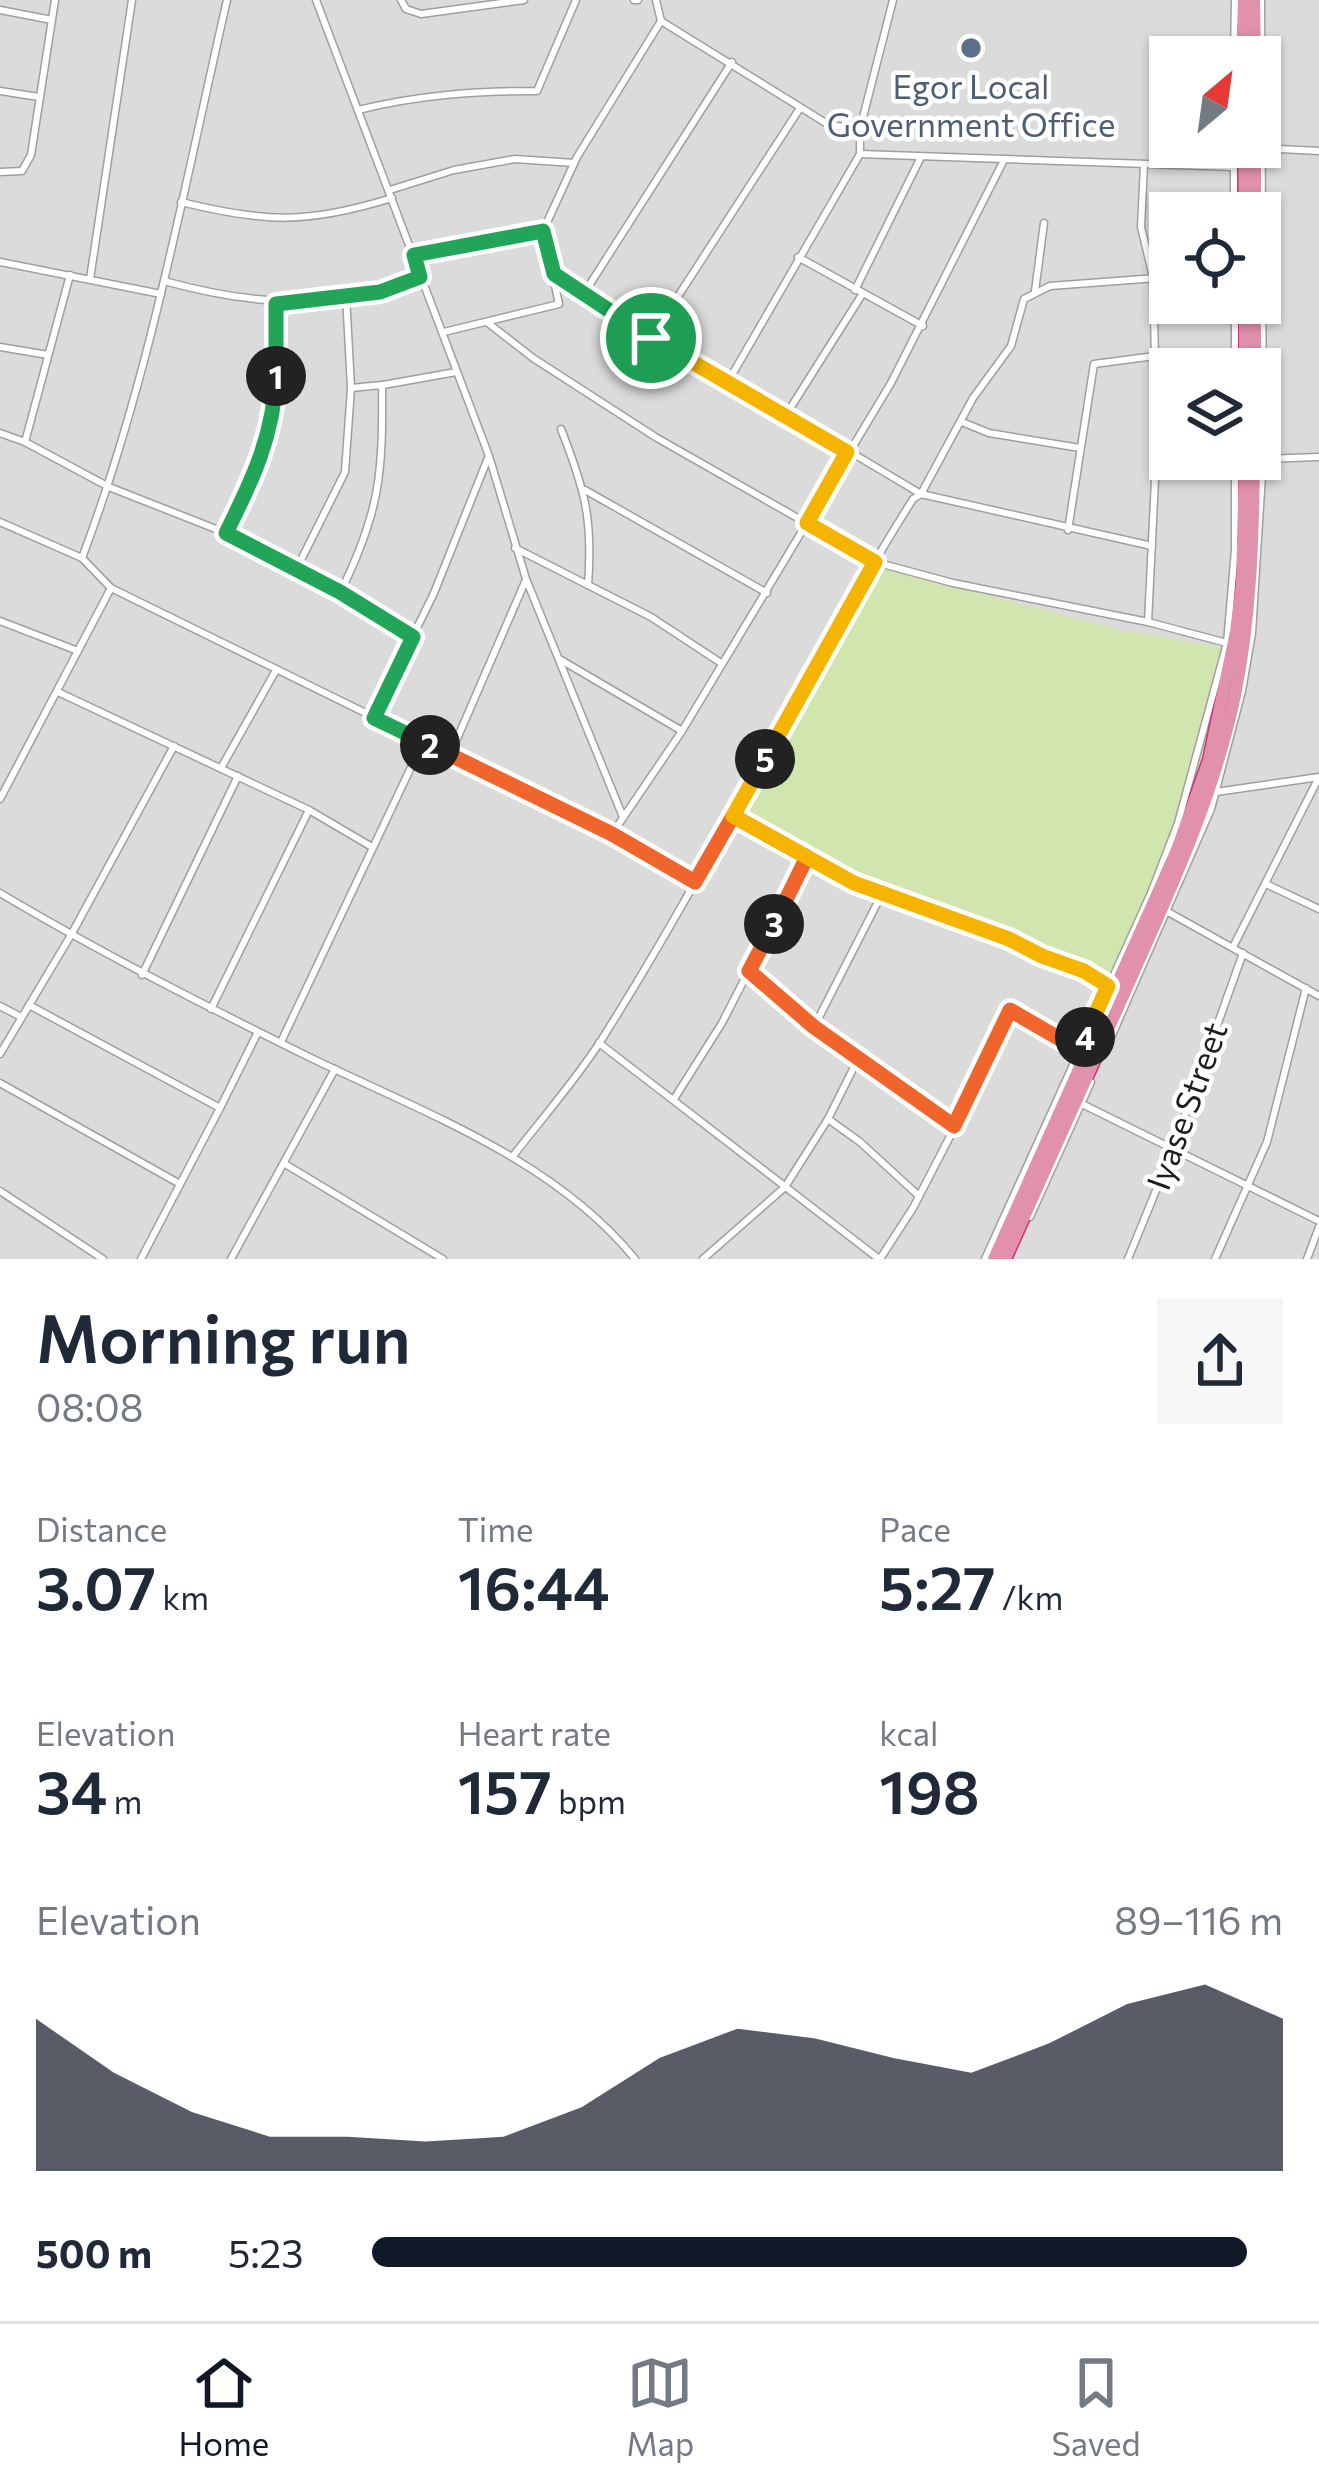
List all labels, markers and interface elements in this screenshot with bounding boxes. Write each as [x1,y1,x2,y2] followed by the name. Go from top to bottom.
[958,35,984,61] marker: Egor Local Government Office
[1149,36,1281,168] north arrow
[1149,36,1281,480] map controls
[827,65,1115,144] place label: Egor Local Government Office
[1149,192,1281,324] button: locate
[600,287,702,389] pin
[618,305,684,371] icon: arrive
[246,346,306,406] pin: 1
[1149,348,1281,480] button: layers
[269,355,283,396] text: 1
[400,715,460,775] pin: 2
[421,724,439,765] text: 2
[735,729,795,789] pin: 5
[755,738,775,779] text: 5
[744,894,804,954] pin: 3
[764,903,784,944] text: 3
[1055,1007,1115,1067] pin: 4
[1075,1016,1095,1057] text: 4
[1136,1016,1235,1195] street label: Iyase Street
[36,1296,411,1377] text: Morning run
[1157,1298,1283,1424] button: share
[36,1382,143,1430] text: 08:08
[36,1508,167,1549] text: Distance
[458,1508,534,1549] text: Time
[879,1508,951,1549] text: Pace
[36,1549,156,1622] text: 3.07
[458,1549,610,1622] text: 16:44
[879,1549,996,1622] text: 5:27
[156,1576,209,1617] text: km
[996,1576,1063,1617] text: /km
[36,1712,175,1753] text: Elevation
[458,1712,611,1753] text: Heart rate
[879,1712,938,1753] text: kcal
[36,1753,107,1826] text: 34
[458,1753,552,1826] text: 157
[879,1753,980,1826] text: 198
[107,1780,142,1821] text: m
[552,1780,626,1821] text: bpm
[36,1895,201,1943] text: Elevation
[1114,1895,1283,1943] text: 89–116 m
[36,2228,152,2276] text: 500 m
[228,2228,304,2276] text: 5:23
[179,2350,269,2463] tab: Home
[626,2350,694,2463] tab: Map
[1051,2350,1140,2463] tab: Saved

